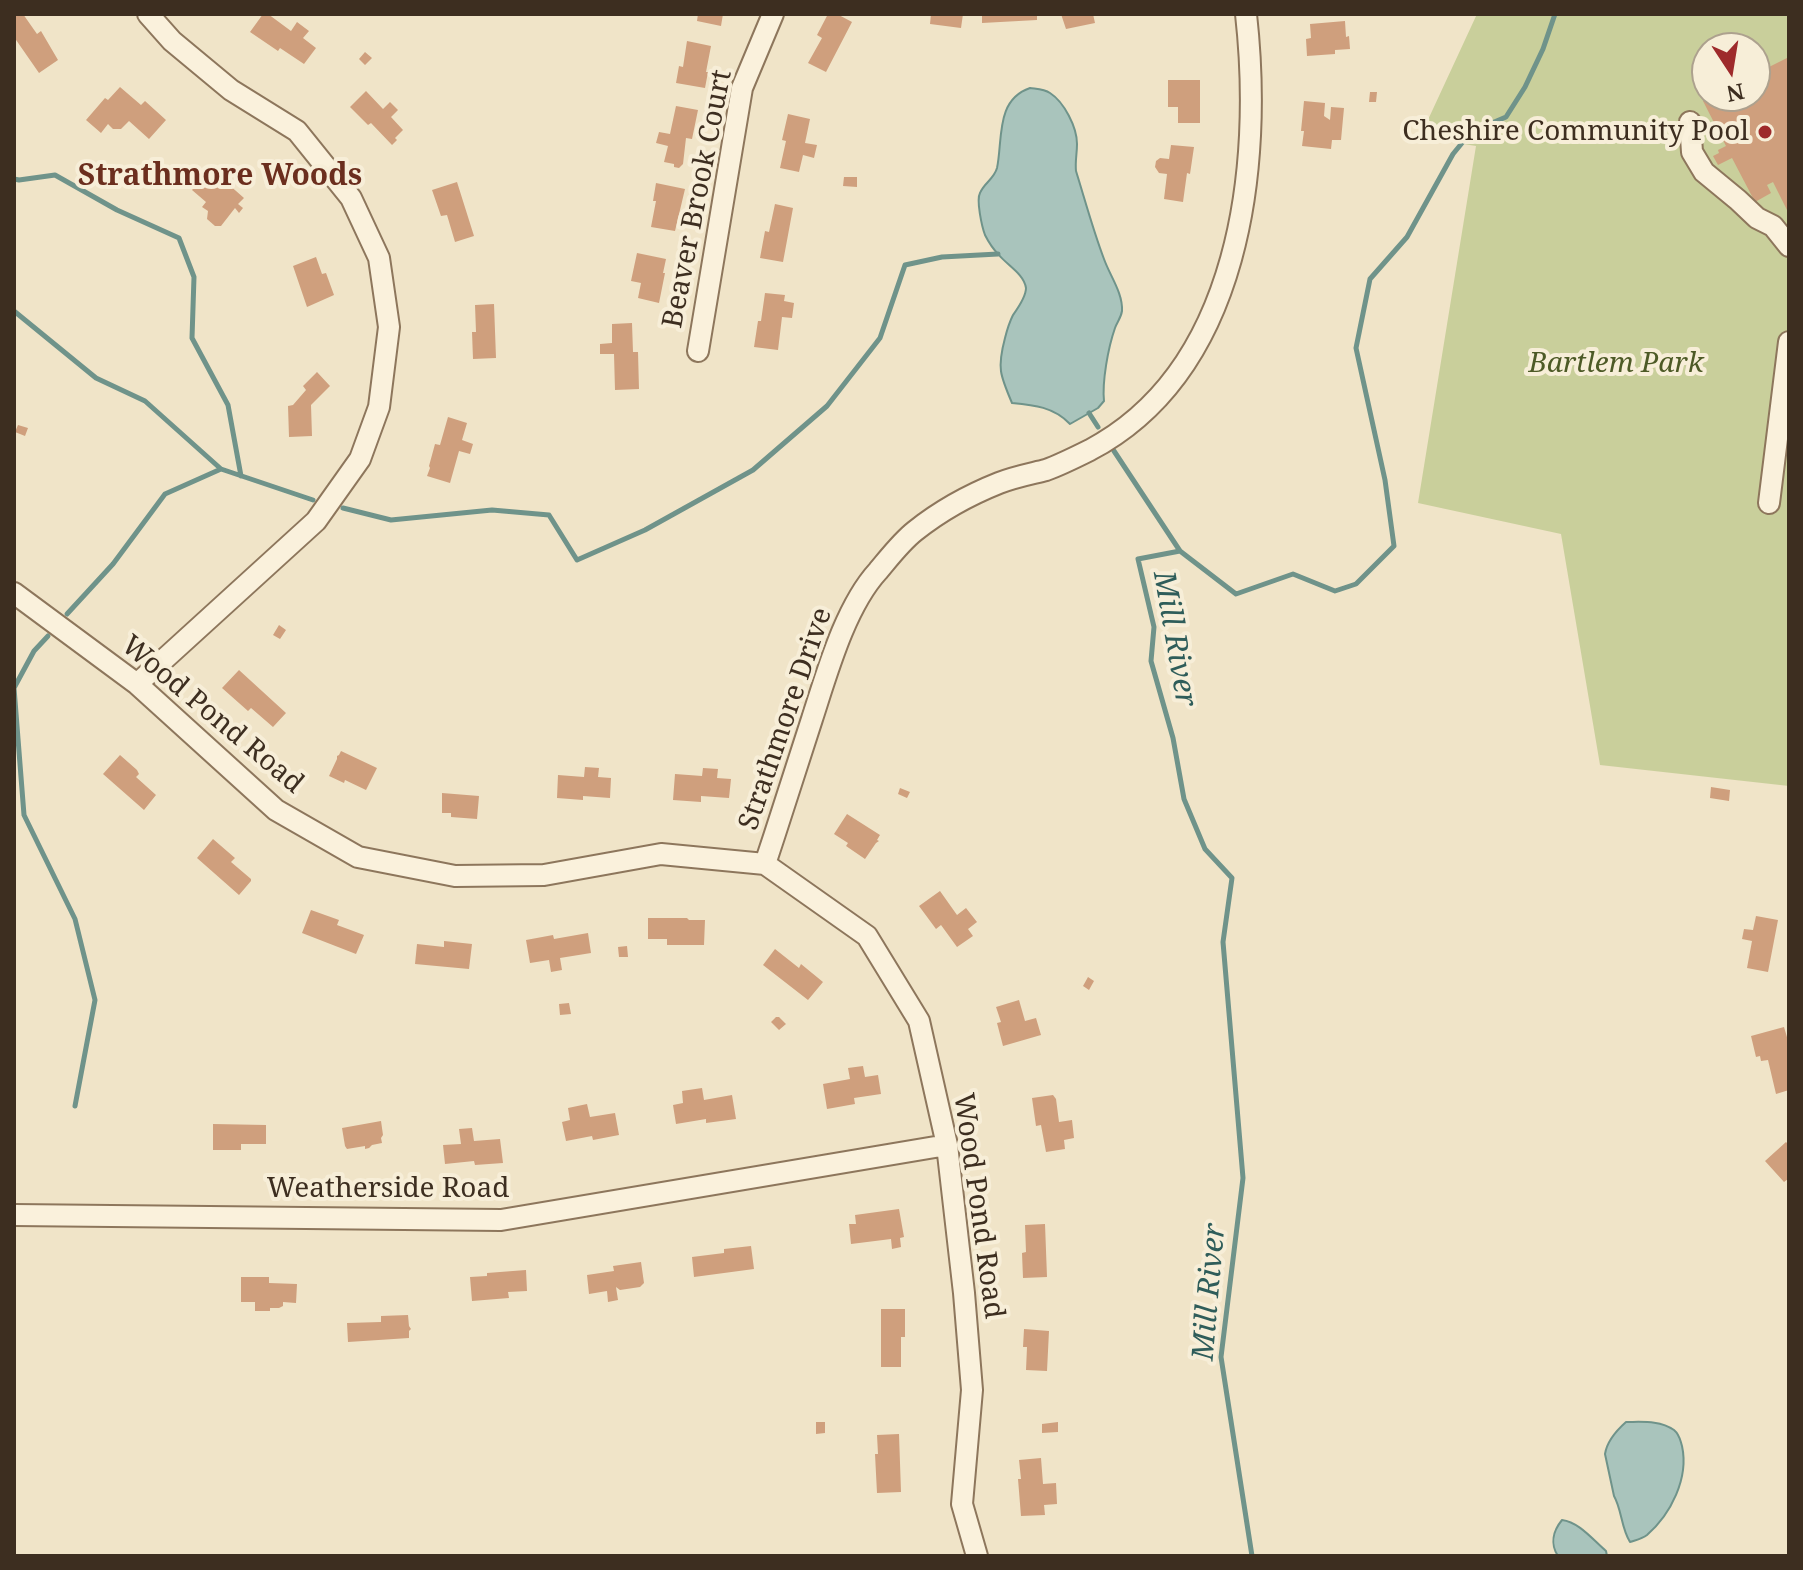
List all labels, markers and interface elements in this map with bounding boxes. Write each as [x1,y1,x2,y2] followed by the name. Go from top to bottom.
[1691,32,1771,112] north arrow
[656,67,740,331] street label: Beaver Brook Court
[1724,77,1747,110] text: N
[1402,115,1749,149] place label: Cheshire Community Pool
[1756,123,1774,141] marker: Cheshire Community Pool
[78,158,362,194] district label: Strathmore Woods
[1528,347,1704,381] park label: Bartlem Park
[1144,568,1204,710] water label: Mill River
[732,603,840,835] street label: Strathmore Drive
[114,629,310,801] street label: Wood Pond Road
[946,1091,1010,1321] street label: Wood Pond Road
[267,1172,509,1206] street label: Weatherside Road
[1186,1222,1234,1362] water label: Mill River

